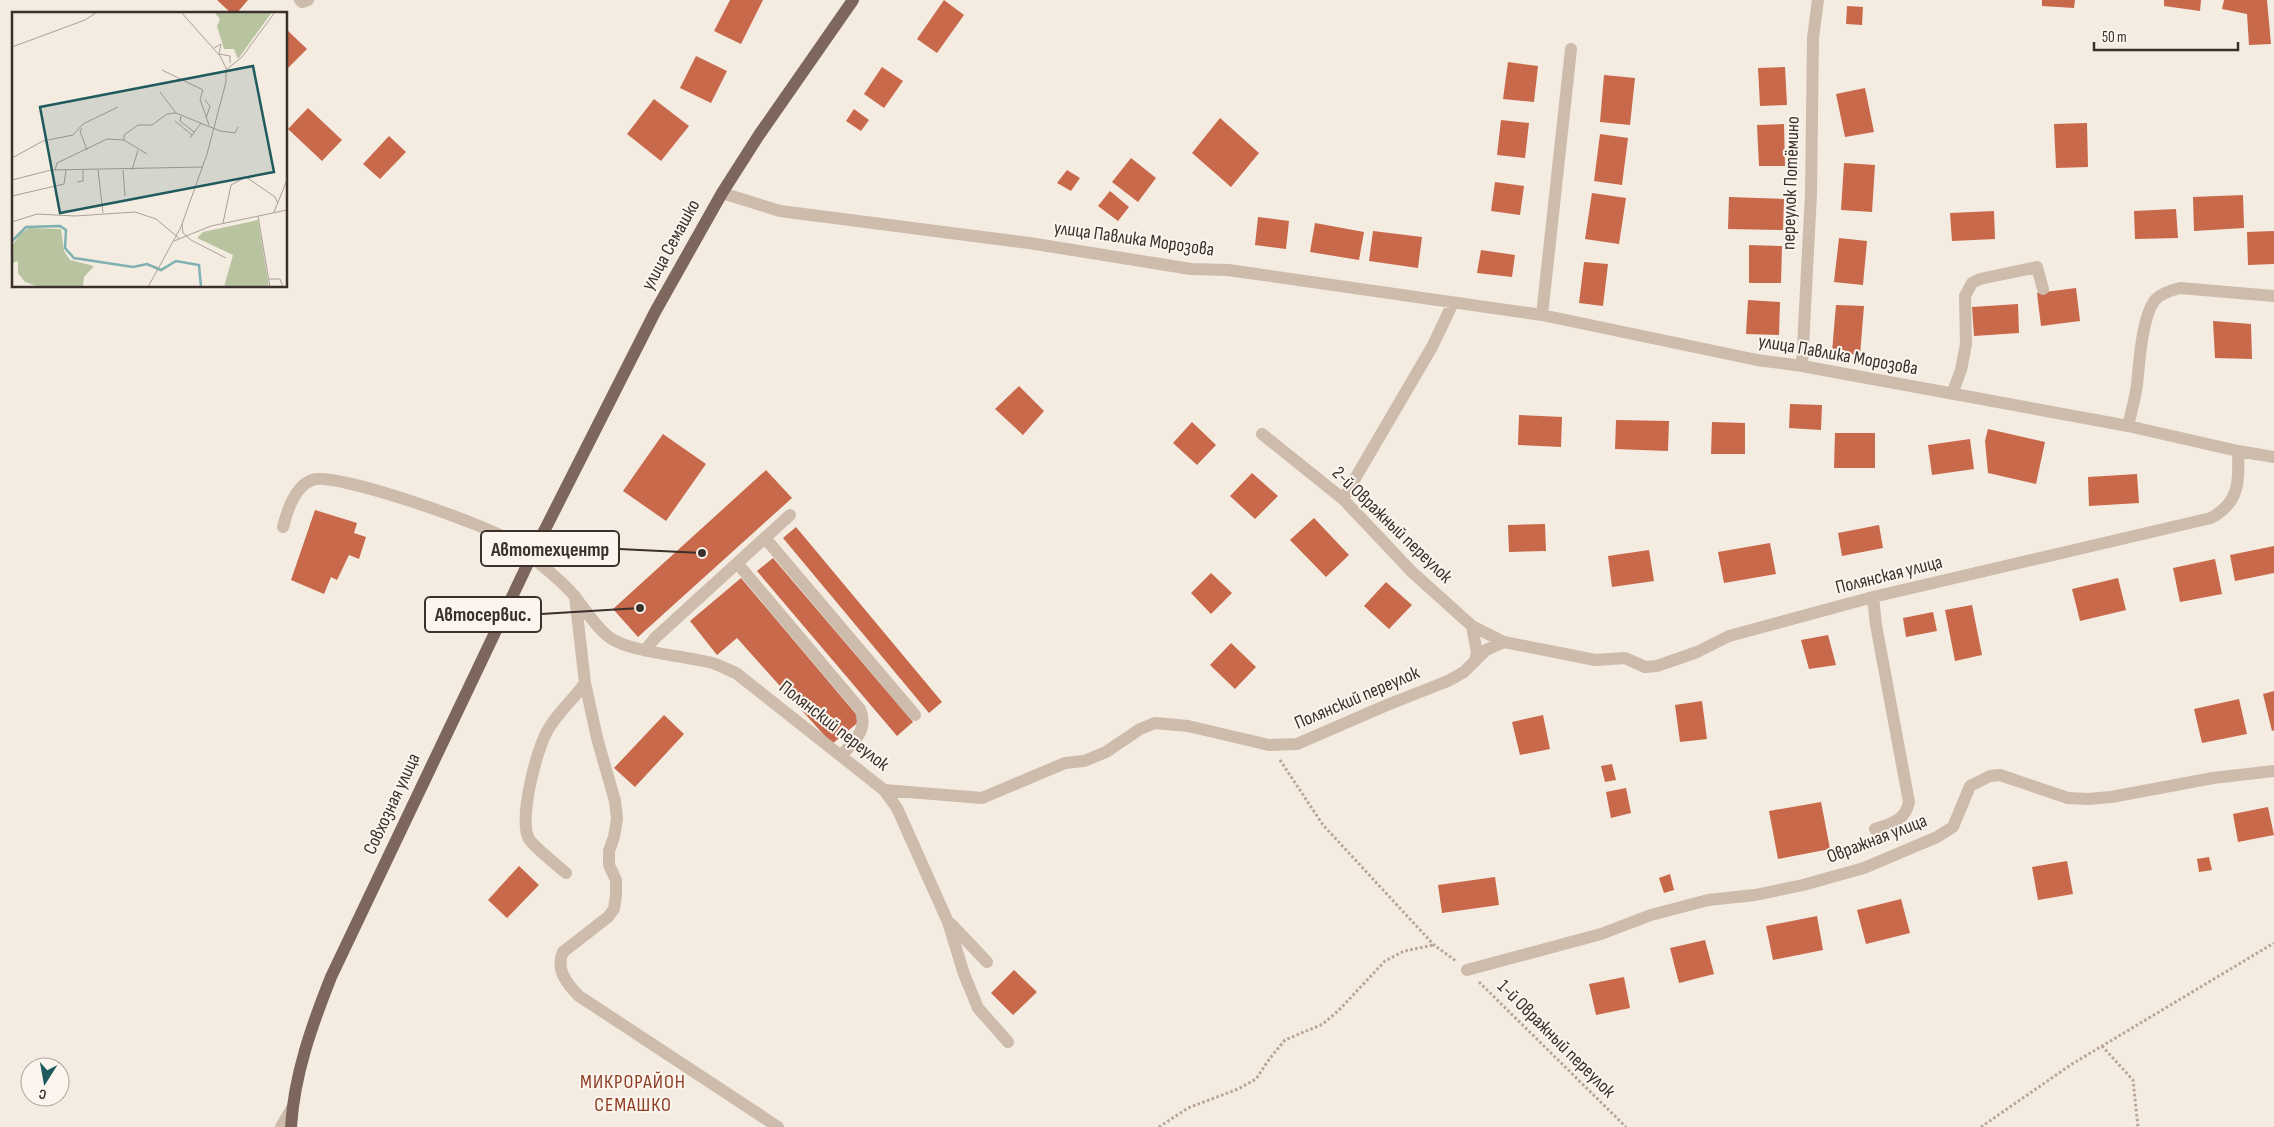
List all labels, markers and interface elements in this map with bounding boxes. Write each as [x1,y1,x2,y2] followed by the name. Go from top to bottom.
[12,12,288,288] inset map
[2094,20,2238,52] scale bar
[2102,28,2127,47] text: 50 m
[1777,116,1805,250] street label: переулок Потёмино
[637,196,705,294] street label: улица Семашко
[1052,216,1216,262] street label: улица Павлика Морозова
[1756,330,1920,380] street label: улица Павлика Морозова
[1327,462,1458,589] street label: 2-й Овражный переулок
[481,531,619,566] callout: Автотехцентр
[490,538,609,562] text: Автотехцентр
[1833,551,1945,599] street label: Полянская улица
[425,597,541,632] callout: Автосервис.
[434,603,531,627] text: Автосервис.
[1291,661,1424,735] street label: Полянский переулок
[774,676,894,777] street label: Полянский переулок
[359,750,425,858] street label: Совхозная улица
[1824,809,1930,869] street label: Овражная улица
[1492,975,1620,1103] street label: 1-й Овражный переулок
[20,1057,70,1107] north arrow
[580,1070,686,1117] district label: МИКРОРАЙОН СЕМАШКО
[37,1085,48,1103] text: С

